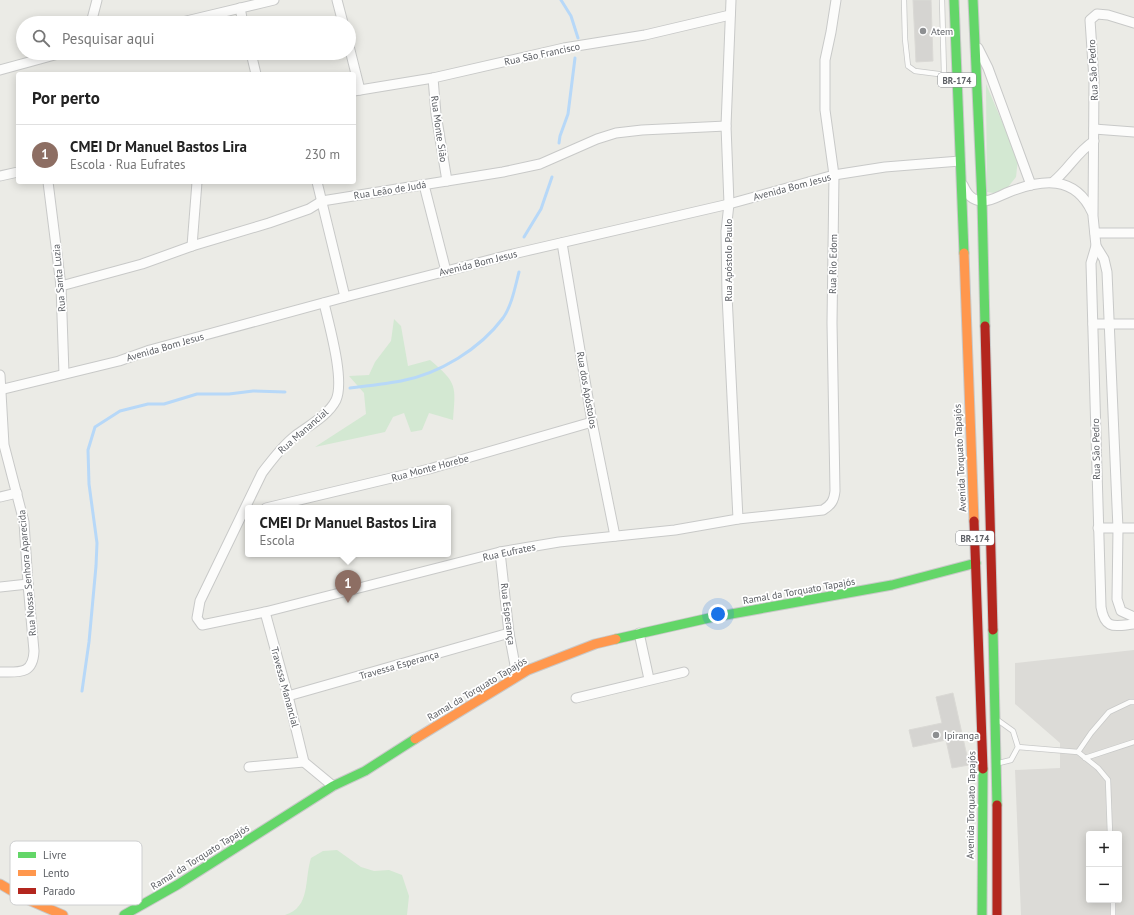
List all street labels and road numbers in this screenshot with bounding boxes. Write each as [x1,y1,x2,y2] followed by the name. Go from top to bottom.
[1085,39,1101,101] street label: Rua São Pedro
[503,40,581,68] street label: Rua São Francisco
[938,73,976,87] road number: BR-174
[428,95,450,163] street label: Rua Monte Sião
[752,170,832,204] street label: Avenida Bom Jesus
[353,178,427,202] street label: Rua Leão de Judá
[722,219,735,301] street label: Rua Apóstolo Paulo
[826,234,840,294] street label: Rua Rio Edom
[50,243,68,312] street label: Rua Santa Luzia
[437,247,519,279] street label: Avenida Bom Jesus
[125,330,205,364] street label: Avenida Bom Jesus
[574,350,600,430] street label: Rua dos Apóstolos
[951,404,969,512] street label: Avenida Torquato Tapajós
[275,405,331,456] street label: Rua Manancial
[1089,418,1103,480] street label: Rua São Pedro
[390,451,470,485] street label: Rua Monte Horebe
[15,509,39,637] street label: Rua Nossa Senhora Aparecida
[956,531,994,545] road number: BR-174
[481,540,537,564] street label: Rua Eufrates
[742,575,856,607] street label: Ramal da Torquato Tapajós
[498,582,518,646] street label: Rua Esperança
[268,645,302,729] street label: Travessa Manancial
[358,647,440,683] street label: Travessa Esperança
[425,654,529,724] street label: Ramal da Torquato Tapajós
[964,751,978,859] street label: Avenida Torquato Tapajós
[148,821,252,893] street label: Ramal da Torquato Tapajós

